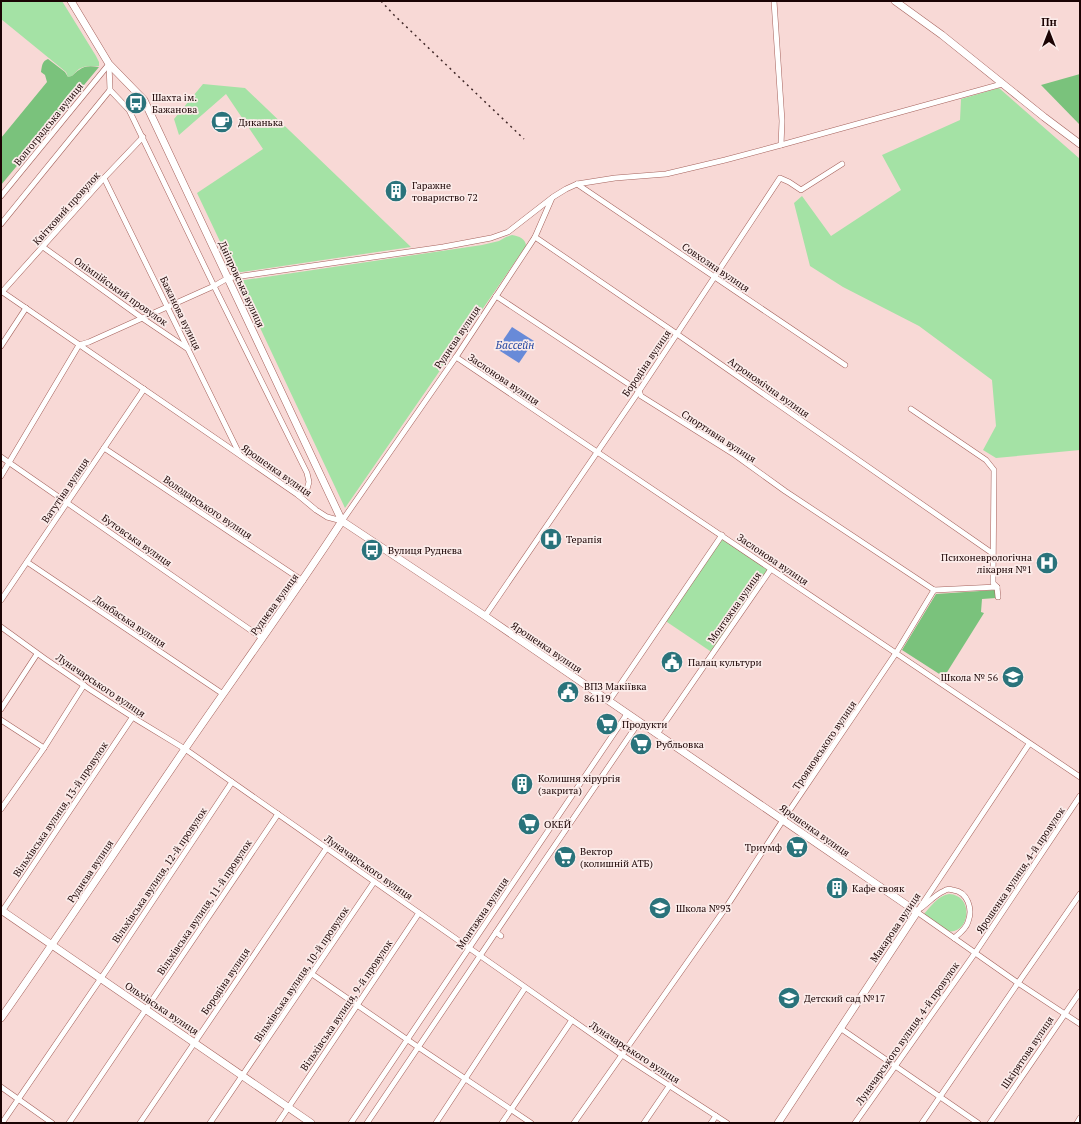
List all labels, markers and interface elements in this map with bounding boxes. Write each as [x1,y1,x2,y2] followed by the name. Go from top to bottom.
[1029,12,1069,52] north arrow
[1041,15,1057,29] text: Пн
[11,80,86,168] street label: Волгоградська вулиця
[123,90,149,116] bus stop icon: Шахта ім. Бажанова
[152,91,197,116] place label: Шахта ім. Бажанова
[209,109,235,135] cafe icon: Диканька
[238,116,283,129] place label: Диканька
[30,169,103,248] street label: Квітковий провулок
[383,178,409,204] building icon: Гаражне товариство 72
[412,179,478,204] place label: Гаражне товариство 72
[216,239,267,330] street label: Дніпровська вулиця
[679,240,752,295] street label: Совхозна вулиця
[71,254,171,329] street label: Олімпійський провулок
[157,274,204,352] street label: Бажанова вулиця
[432,303,483,371] street label: Руднєва вулиця
[619,327,674,399] street label: Бородіна вулиця
[495,338,534,352] water label: Бассейн
[465,351,542,408] street label: Заслонова вулиця
[725,354,812,420] street label: Агрономічна вулиця
[679,407,759,465] street label: Спортивна вулиця
[239,441,314,500] street label: Ярошенка вулиця
[39,455,92,525] street label: Ватутіна вулиця
[161,473,255,542] street label: Володарського вулиця
[99,511,174,569] street label: Бутовська вулиця
[538,526,564,552] hospital icon: Терапія
[734,531,811,588] street label: Заслонова вулиця
[566,533,602,546] place label: Терапія
[359,537,385,563] bus stop icon: Вулиця Руднєва
[388,544,462,557] place label: Вулиця Руднєва
[1034,550,1060,576] hospital icon: Психоневрологічна лікарня №1
[941,551,1032,576] place label: Психоневрологічна лікарня №1
[705,569,764,646] street label: Монтажна вулиця
[248,571,301,638] street label: Руднєва вулиця
[91,592,168,650] street label: Донбаська вулиця
[509,619,585,676] street label: Ярошенка вулиця
[659,649,685,675] public building icon: Палац культури
[53,650,148,720] street label: Луначарського вулиця
[688,656,762,669] place label: Палац культури
[1000,664,1026,690] school or university icon: Школа № 56
[941,671,999,684] place label: Школа № 56
[555,679,581,705] public building icon: ВПЗ Макіївка 86119
[584,680,647,705] place label: ВПЗ Макіївка 86119
[790,698,859,792] street label: Трояновського вулиця
[594,711,620,737] supermarket icon: Продукти
[622,718,667,731] place label: Продукти
[628,731,654,757] supermarket icon: Рубльовка
[656,738,704,751] place label: Рубльовка
[10,739,111,880] street label: Вільхівська вулиця, 13-й провулок
[509,771,535,797] building icon: Колишня хірургія (закрита)
[538,772,620,797] place label: Колишня хірургія (закрита)
[777,801,852,860] street label: Ярошенка вулиця
[973,804,1068,936] street label: Ярошенка вулиця, 4-й провулок
[109,805,210,946] street label: Вільхівська вулиця, 12-й провулок
[516,811,542,837] supermarket icon: ОКЕЙ
[544,818,572,831] place label: ОКЕЙ
[321,831,415,903] street label: Луначарського вулиця
[784,834,810,860] supermarket icon: Триумф
[65,837,116,905] street label: Руднєва вулиця
[154,837,255,978] street label: Вільхівська вулиця, 11-й провулок
[745,841,782,854] place label: Триумф
[552,844,578,870] supermarket icon: Вектор (колишній АТБ)
[580,845,653,870] place label: Вектор (колишній АТБ)
[453,875,511,952] street label: Монтажна вулиця
[824,875,850,901] building icon: Кафе свояк
[852,882,905,895] place label: Кафе свояк
[867,890,924,965] street label: Макарова вулиця
[647,895,673,921] school or university icon: Школа №93
[676,902,731,915] place label: Школа №93
[251,904,352,1045] street label: Вільхівська вулиця, 10-й провулок
[298,937,396,1073] street label: Вільхівська вулиця, 9-й провулок
[198,945,253,1017] street label: Бородіна вулиця
[852,959,962,1108] street label: Луначарського вулиця, 4-й провулок
[122,979,201,1038] street label: Ольхівська вулиця
[776,985,802,1011] school or university icon: Детский сад №17
[804,992,885,1005] place label: Детский сад №17
[998,1013,1057,1091] street label: Шкірятова вулиця
[586,1018,682,1086] street label: Луначарського вулиця

